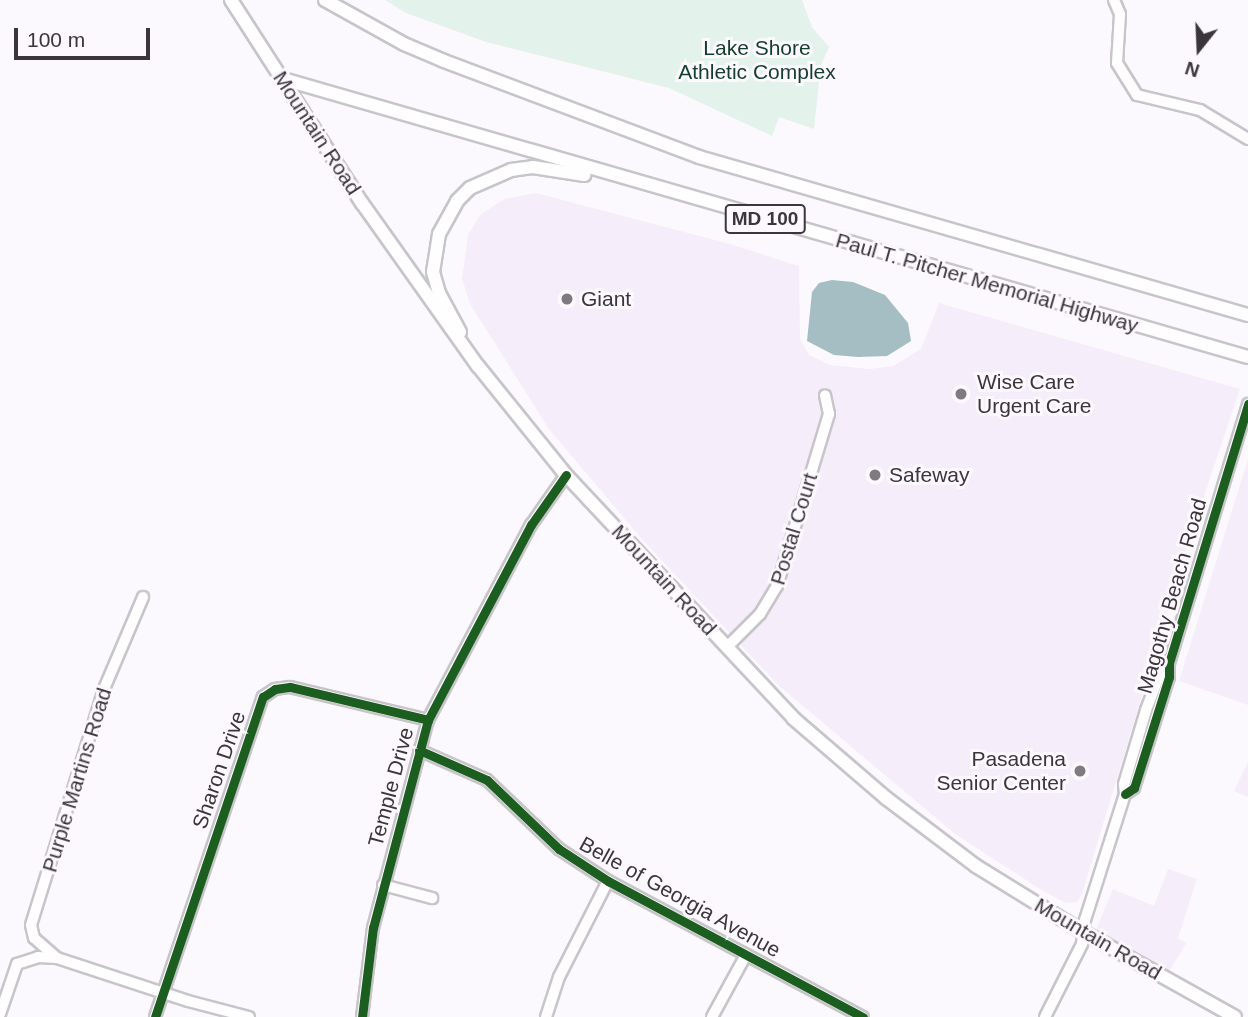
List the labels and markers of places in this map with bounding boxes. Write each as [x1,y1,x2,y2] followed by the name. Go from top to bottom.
[581,286,631,312] place label: Giant
[559,291,575,307] marker: Giant
[977,369,1091,419] place label: Wise Care Urgent Care
[951,384,971,404] marker: Wise Care Urgent Care
[889,462,970,488] place label: Safeway
[867,467,883,483] marker: Safeway
[936,746,1066,796] place label: Pasadena Senior Center
[1072,763,1088,779] marker: Pasadena Senior Center

